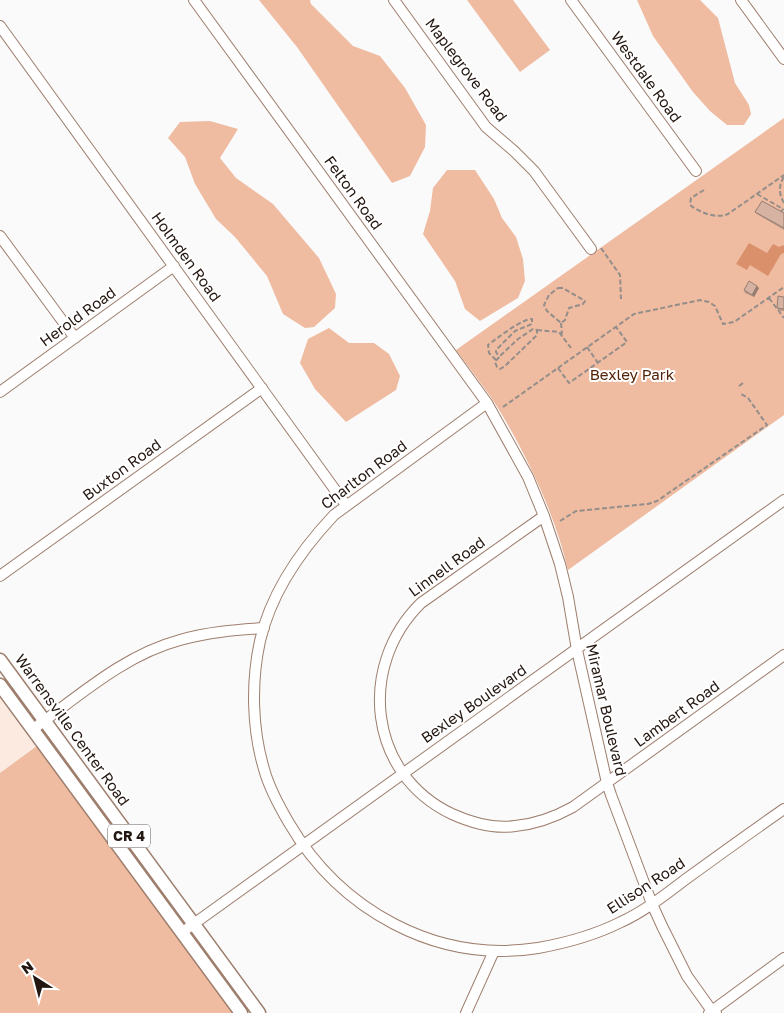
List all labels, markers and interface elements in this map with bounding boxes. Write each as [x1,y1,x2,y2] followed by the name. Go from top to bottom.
[422,14,512,125] street label: Maplegrove Road
[608,27,686,125] street label: Westdale Road
[321,152,387,233] street label: Felton Road
[148,208,225,305] street label: Holmden Road
[36,283,119,350] street label: Herold Road
[590,365,675,383] park label: Bexley Park
[79,435,164,504] street label: Buxton Road
[317,436,410,512] street label: Charlton Road
[405,533,488,600] street label: Linnell Road
[583,642,631,778] street label: Miramar Boulevard
[12,650,134,809] street label: Warrensville Center Road
[417,660,530,746] street label: Bexley Boulevard
[630,676,723,750] street label: Lambert Road
[108,824,150,848] road number: CR 4
[603,853,688,917] street label: Ellison Road
[10,953,60,1003] north arrow
[18,957,36,977] text: N

